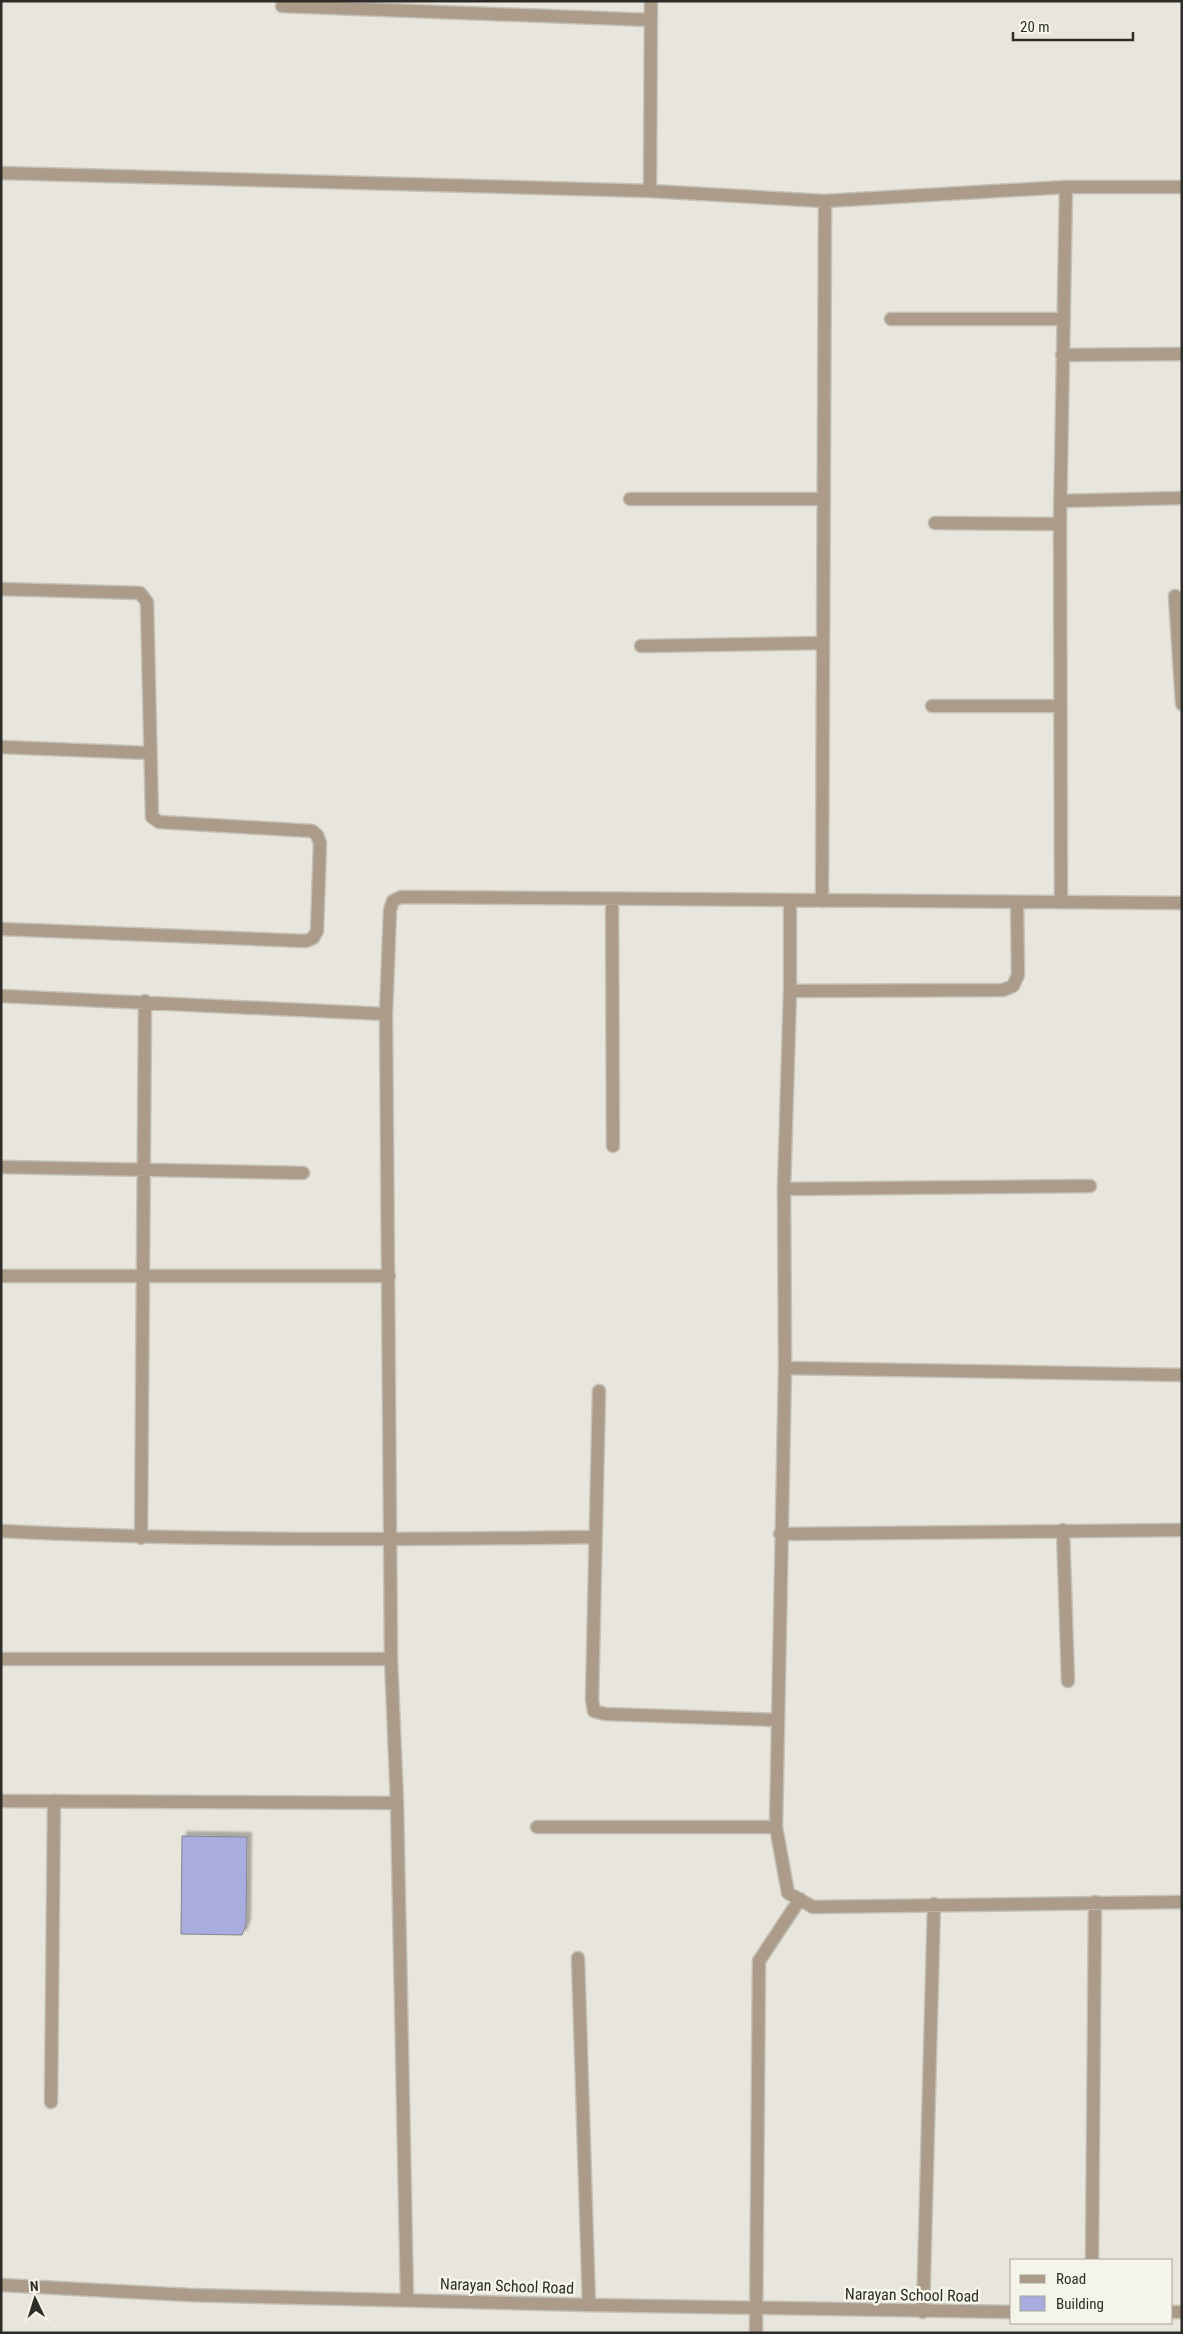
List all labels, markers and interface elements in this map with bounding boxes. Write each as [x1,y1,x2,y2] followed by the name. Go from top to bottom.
[1013,10,1133,42] scale bar
[1020,18,1050,36] text: 20 m
[1010,2259,1173,2324] legend
[1056,2270,1086,2288] text: Road
[10,2274,60,2324] north arrow
[440,2274,574,2298] street label: Narayan School Road
[29,2278,39,2294] text: N
[845,2284,979,2306] street label: Narayan School Road
[1056,2295,1104,2313] text: Building

